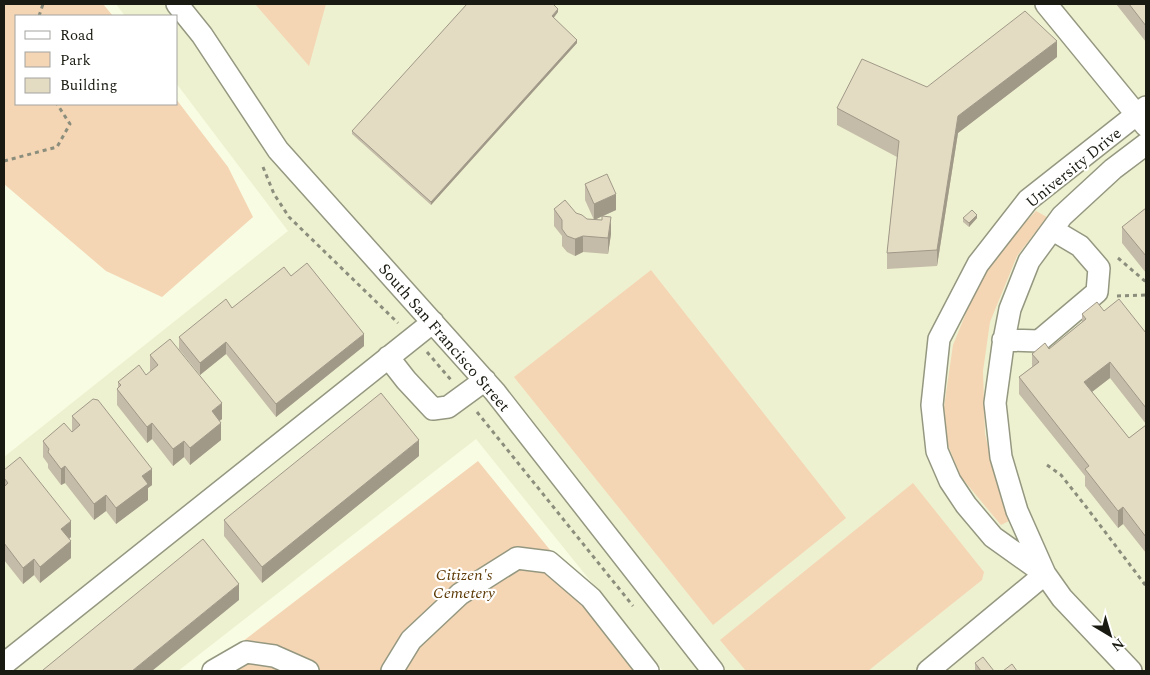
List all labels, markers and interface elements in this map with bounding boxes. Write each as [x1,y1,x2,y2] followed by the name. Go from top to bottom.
[15,15,178,105] legend
[60,24,94,47] text: Road
[60,49,91,72] text: Park
[60,74,117,97] text: Building
[1021,122,1127,214] street label: University Drive
[373,258,516,418] street label: South San Francisco Street
[433,563,495,605] park label: Citizen's Cemetery
[1085,610,1135,660] north arrow
[1107,633,1129,657] text: N

